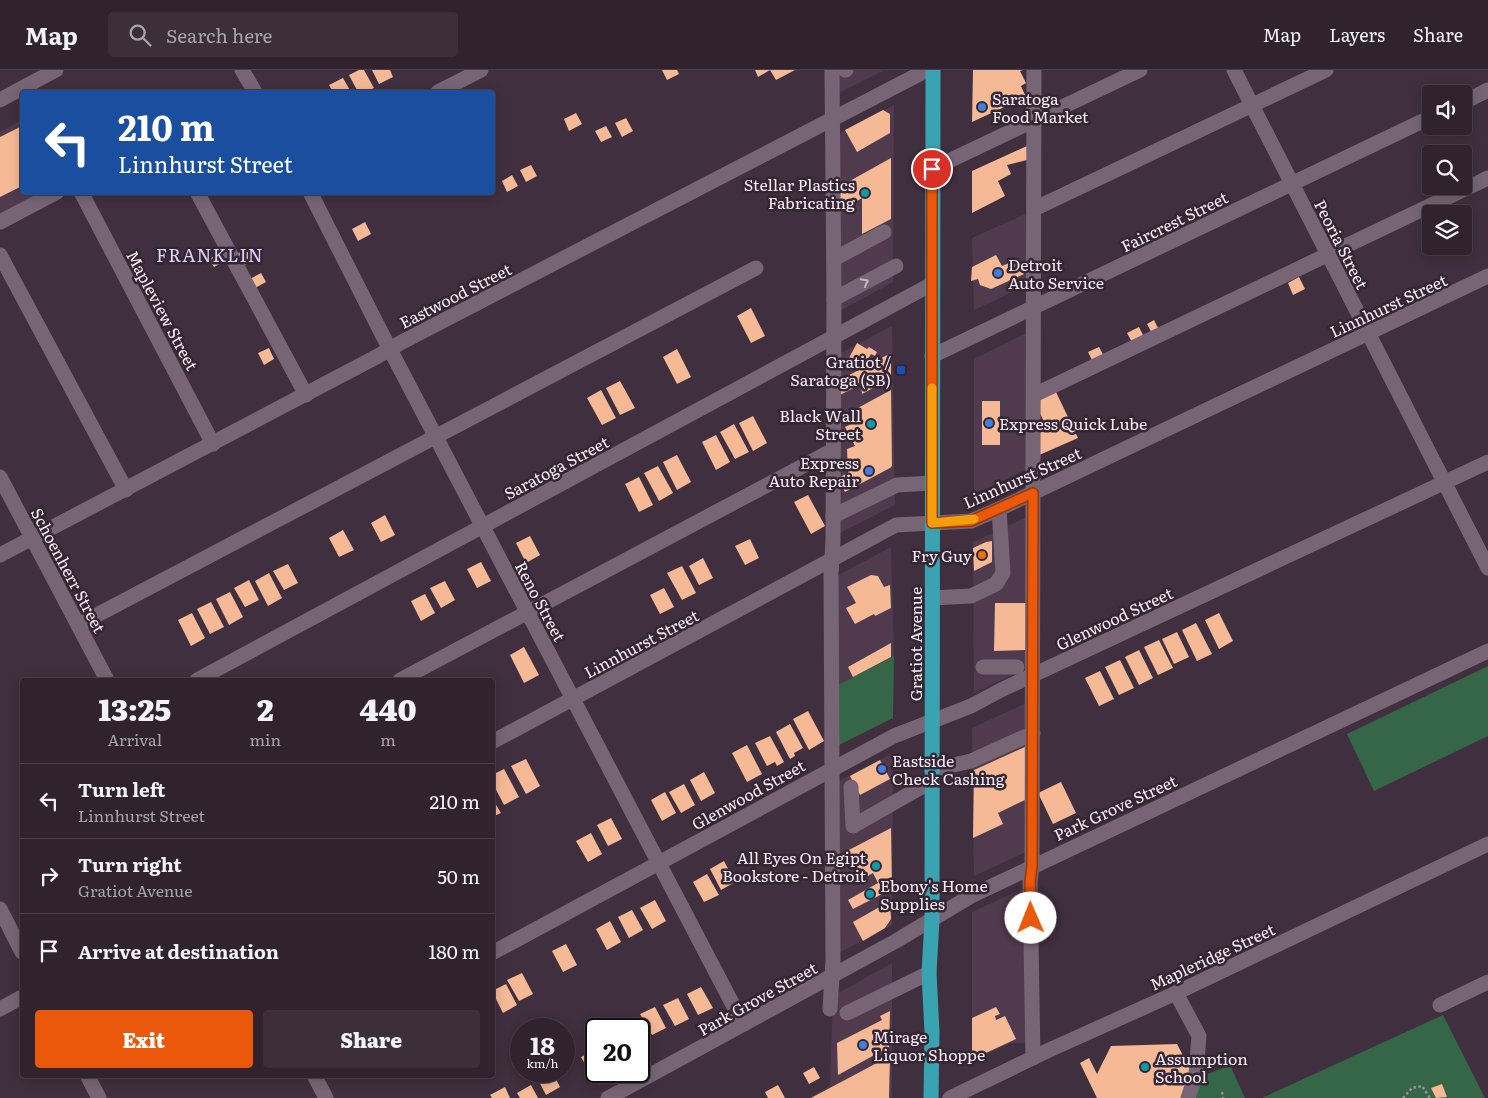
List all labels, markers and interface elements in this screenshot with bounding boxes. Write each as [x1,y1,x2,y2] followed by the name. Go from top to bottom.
[108,12,458,57] search box
[25,17,78,52] text: Map
[126,21,154,49] icon: search
[166,21,272,49] text: Search here
[1263,21,1301,48] text: Map
[1329,21,1385,48] text: Layers
[1413,21,1463,48] text: Share
[1422,85,1472,255] map controls
[1422,85,1472,135] button: sound
[992,86,1089,128] place label: Saratoga Food Market
[118,100,215,152] text: 210 m
[976,101,988,113] marker: Saratoga Food Market
[35,110,100,175] icon: left
[1422,145,1472,195] button: search
[118,147,293,180] text: Linnhurst Street
[911,148,953,190] pin
[918,155,946,183] icon: arrive
[744,172,855,214] place label: Stellar Plastics Fabricating
[1116,184,1232,257] street label: Faircrest Street
[859,187,871,199] marker: Stellar Plastics Fabricating
[1309,195,1375,293] street label: Peoria Street
[1422,205,1472,255] button: layers
[156,241,264,268] district label: FRANKLIN
[121,246,205,375] street label: Mapleview Street
[1008,252,1104,294] place label: Detroit Auto Service
[395,256,516,334] street label: Eastwood Street
[992,267,1004,279] marker: Detroit Auto Service
[1325,267,1451,343] street label: Linnhurst Street
[860,278,869,288] one-way arrow
[790,349,891,391] place label: Gratiot / Saratoga (SB)
[895,364,907,376] marker: Gratiot / Saratoga (SB)
[779,403,862,445] place label: Black Wall Street
[999,411,1147,435] place label: Express Quick Lube
[983,417,995,429] marker: Express Quick Lube
[865,418,877,430] marker: Black Wall Street
[499,429,613,505] street label: Saratoga Street
[959,440,1085,514] street label: Linnhurst Street
[769,450,859,492] place label: Express Auto Repair
[863,465,875,477] marker: Express Auto Repair
[26,503,112,637] street label: Schoenherr Street
[912,543,973,567] place label: Fry Guy
[976,549,988,561] marker: Fry Guy
[510,556,573,646] street label: Reno Street
[1052,580,1177,656] street label: Glenwood Street
[903,587,927,701] street label: Gratiot Avenue
[579,602,703,683] street label: Linnhurst Street
[98,686,171,730] text: 13:25
[257,686,274,730] text: 2
[359,686,417,730] text: 440
[107,727,162,751] text: Arrival
[250,727,281,751] text: min
[380,727,396,751] text: m
[892,748,1005,790] place label: Eastside Check Cashing
[687,753,810,835] street label: Glenwood Street
[876,763,888,775] marker: Eastside Check Cashing
[1050,768,1181,846] street label: Park Grove Street
[78,775,165,803] text: Turn left
[35,787,63,815] icon: left
[429,787,480,815] text: 210 m
[78,803,205,827] text: Linnhurst Street
[722,845,867,887] place label: All Eyes On Egipt Bookstore - Detroit
[78,850,182,878] text: Turn right
[870,860,882,872] marker: All Eyes On Egipt Bookstore - Detroit
[35,862,63,890] icon: right
[437,862,480,890] text: 50 m
[880,873,988,915] place label: Ebony's Home Supplies
[78,878,193,902] text: Gratiot Avenue
[864,888,876,900] marker: Ebony's Home Supplies
[1004,891,1056,943] position arrow
[1145,916,1279,996] street label: Mapleridge Street
[35,937,63,965] icon: arrive
[78,937,279,965] text: Arrive at destination
[429,937,480,965] text: 180 m
[693,955,822,1041] street label: Park Grove Street
[35,1010,253,1068] button: Exit
[263,1010,480,1068] button: Share
[585,1018,650,1083] speed limit sign: 20
[873,1024,985,1066] place label: Mirage Liquor Shoppe
[530,1026,555,1063] text: 18
[857,1039,869,1051] marker: Mirage Liquor Shoppe
[1155,1046,1248,1088] place label: Assumption School
[527,1054,558,1072] text: km/h
[1139,1061,1151,1073] marker: Assumption School

